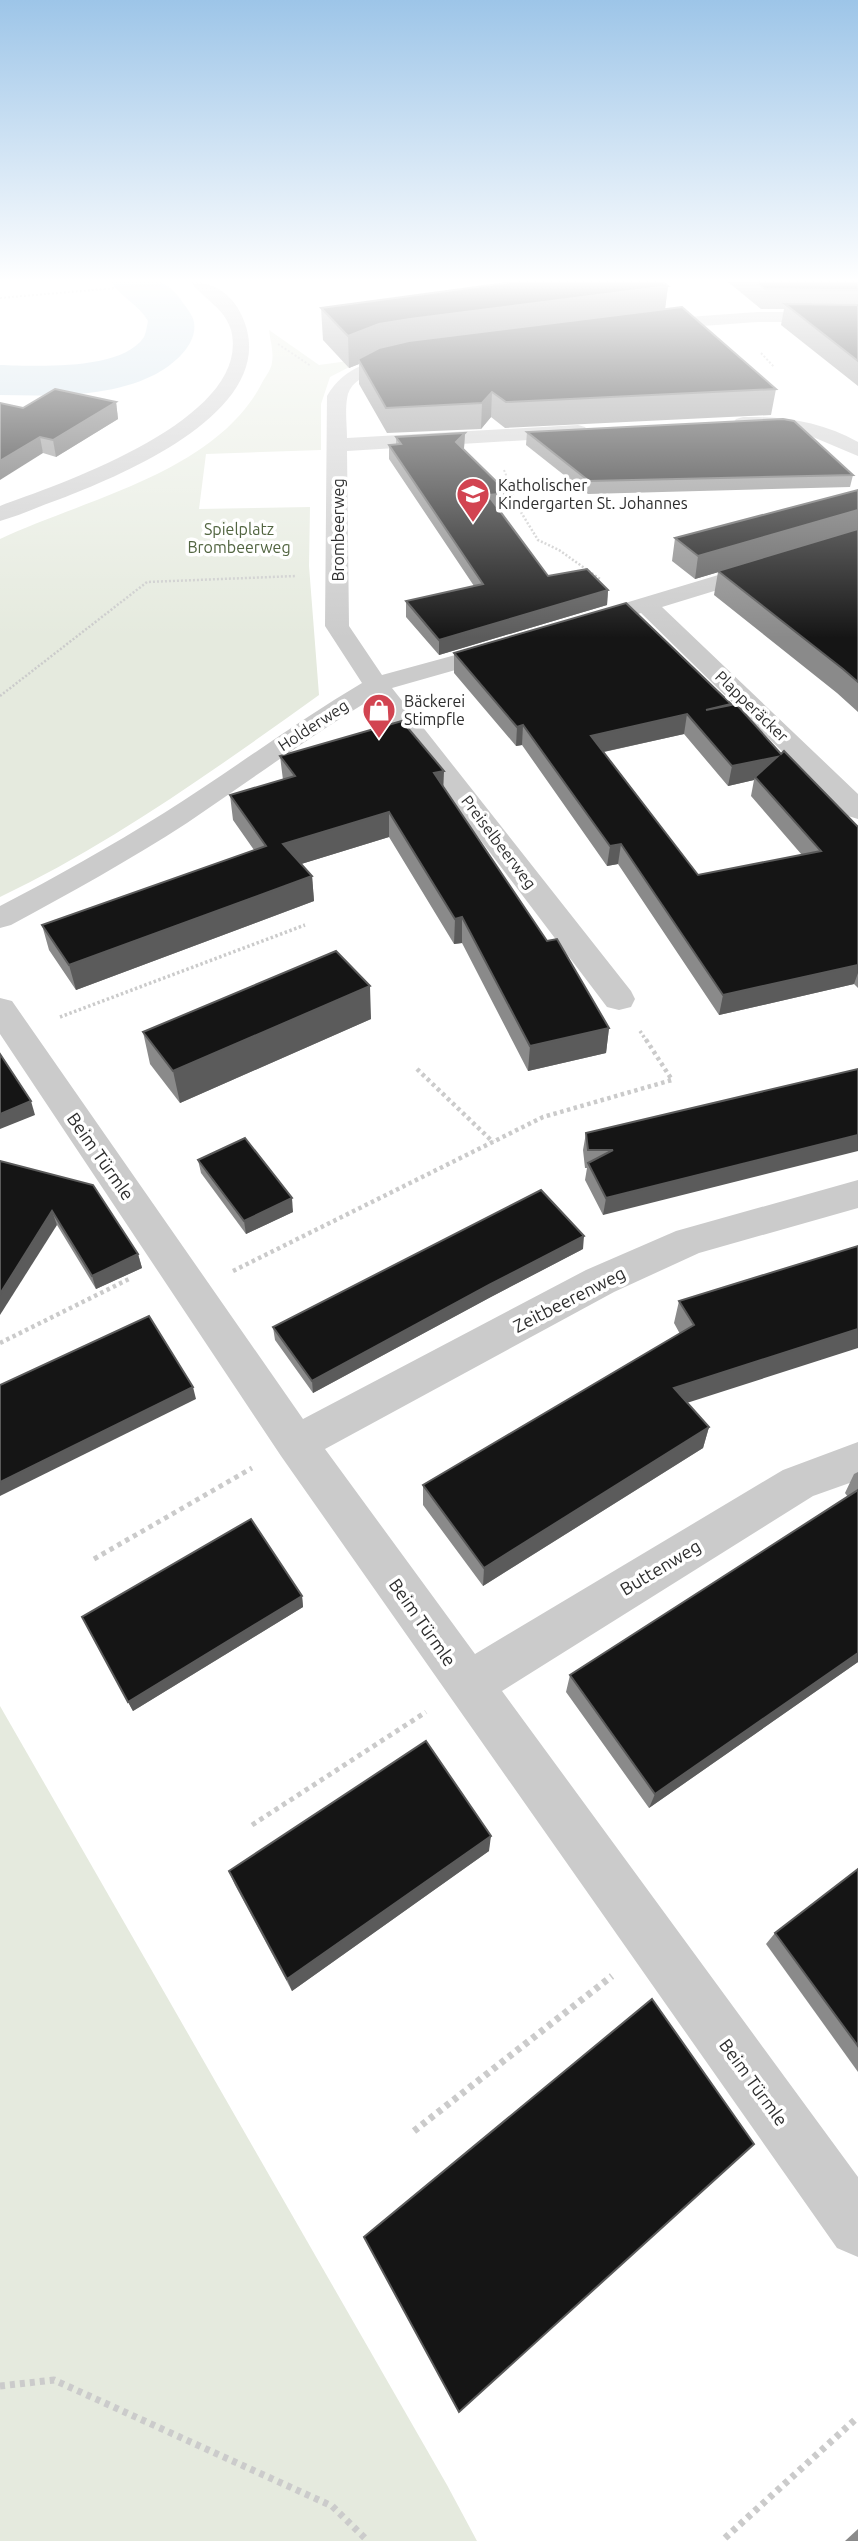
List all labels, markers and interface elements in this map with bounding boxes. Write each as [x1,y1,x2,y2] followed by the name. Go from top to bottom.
[454,475,492,524] school or university icon: Katholischer Kindergarten St. Johannes
[498,476,688,512] place label: Katholischer Kindergarten St. Johannes
[329,478,347,582] street label: Brombeerweg
[187,520,291,556] park label: Spielplatz Brombeerweg
[712,667,792,745] street label: Plapperäcker
[360,691,398,740] shop icon: Bäckerei Stimpfle
[404,692,465,728] place label: Bäckerei Stimpfle
[275,696,351,754] street label: Holderweg
[458,792,540,892] street label: Preiselbeerweg
[64,1108,138,1204] street label: Beim Türmle
[510,1262,628,1336] street label: Zeitbeerenweg
[616,1535,704,1599] street label: Buttenweg
[386,1574,460,1670] street label: Beim Türmle
[716,2035,792,2129] street label: Beim Türmle

